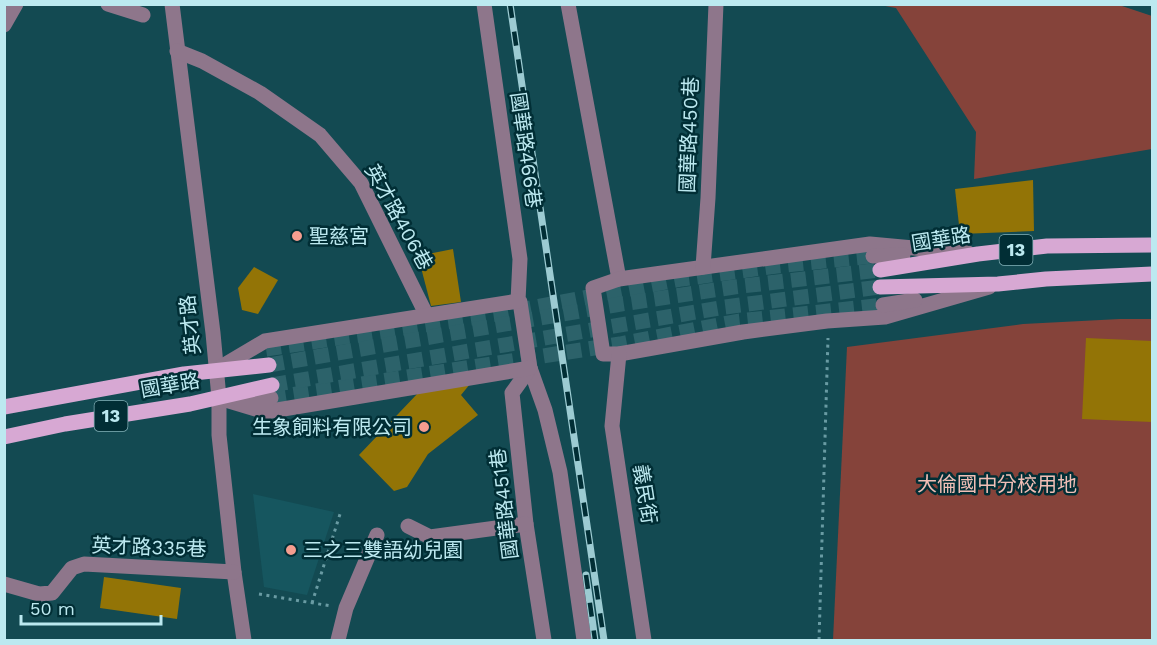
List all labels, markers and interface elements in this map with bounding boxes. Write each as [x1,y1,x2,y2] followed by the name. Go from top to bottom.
[675,76,703,194] street label: 國華路450巷
[506,91,546,209] street label: 國華路466巷
[360,160,438,274] street label: 英才路406巷
[909,222,973,256] street label: 國華路
[309,224,369,248] place label: 聖慈宮
[290,229,304,243] marker: 聖慈宮
[1000,235,1032,265] road number: 13
[175,294,205,356] street label: 英才路
[138,368,202,402] street label: 國華路
[94,401,128,431] road number: 13
[252,415,412,439] place label: 生象飼料有限公司
[417,420,431,434] marker: 生象飼料有限公司
[485,447,523,561] street label: 國華路451巷
[628,462,662,526] street label: 義民街
[917,472,1077,496] park label: 大倫國中分校用地
[91,533,207,561] street label: 英才路335巷
[303,538,463,562] place label: 三之三雙語幼兒園
[284,543,298,557] marker: 三之三雙語幼兒園
[21,588,160,626] scale bar
[30,598,75,619] text: 50 m

